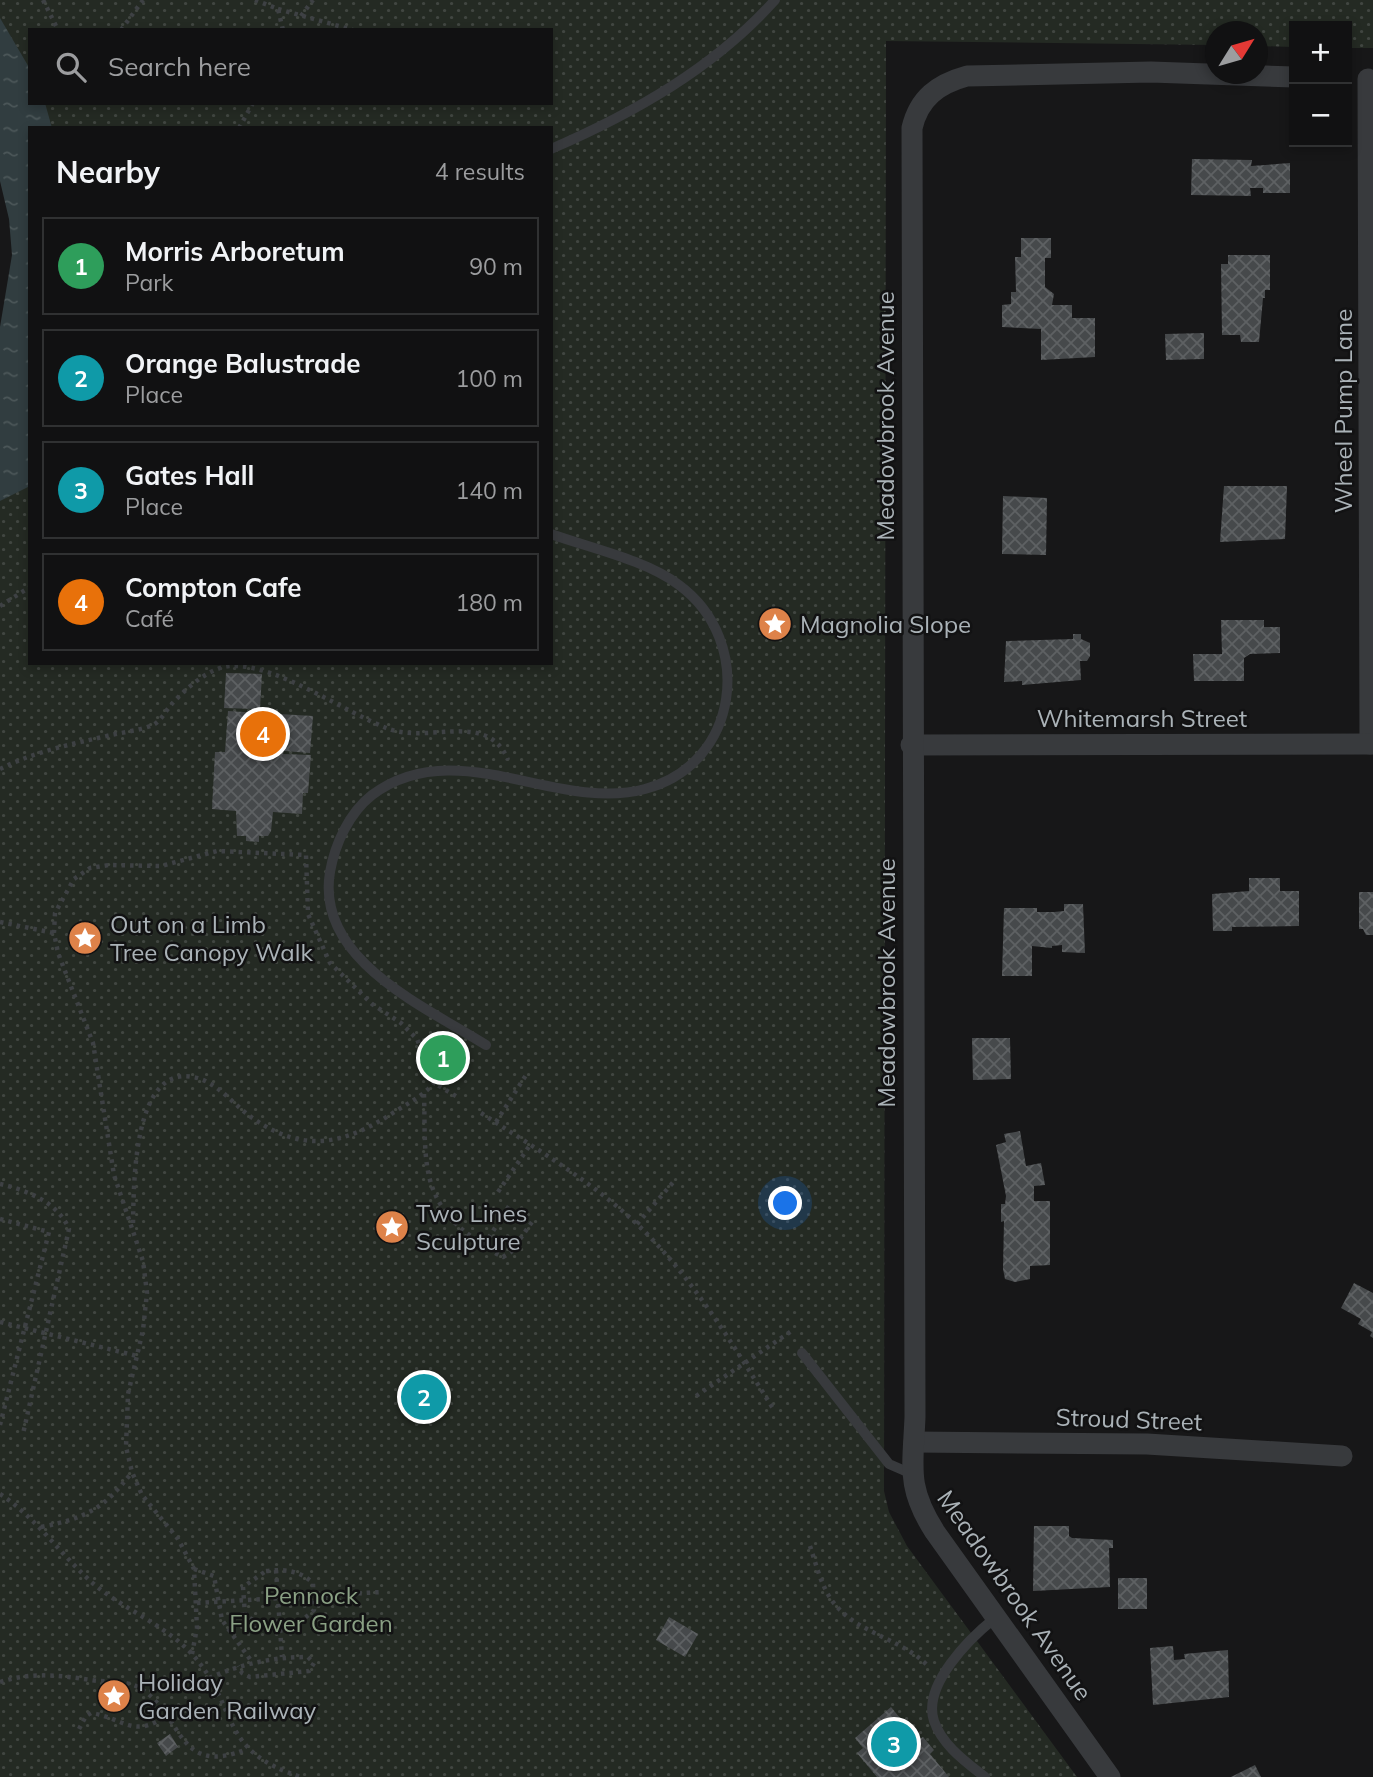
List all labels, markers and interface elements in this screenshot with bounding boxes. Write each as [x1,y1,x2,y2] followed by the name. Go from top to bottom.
[1205,21,1268,84] north arrow
[1289,21,1352,147] map controls
[1289,21,1352,84] button: +
[28,28,553,105] search box
[52,48,90,86] icon: search
[108,50,251,83] text: Search here
[1289,84,1352,147] button: −
[56,153,160,191] text: Nearby
[435,157,525,186] text: 4 results
[125,235,345,268] text: Morris Arboretum
[74,252,88,281] text: 1
[469,252,523,281] text: 90 m
[125,268,173,297] text: Park
[870,291,900,541] street label: Meadowbrook Avenue
[1328,309,1358,513] street label: Wheel Pump Lane
[125,347,361,380] text: Orange Balustrade
[74,364,88,393] text: 2
[455,364,523,393] text: 100 m
[125,380,183,409] text: Place
[125,459,254,492] text: Gates Hall
[74,476,88,505] text: 3
[455,476,523,505] text: 140 m
[125,492,183,521] text: Place
[125,571,302,604] text: Compton Cafe
[74,588,88,617] text: 4
[455,588,523,617] text: 180 m
[125,604,174,633] text: Café
[756,605,794,643] place icon: Magnolia Slope
[800,609,971,639] place label: Magnolia Slope
[1037,703,1247,733] street label: Whitemarsh Street
[240,708,286,760] pin: 4
[871,858,901,1108] street label: Meadowbrook Avenue
[110,909,313,967] place label: Out on a Limb Tree Canopy Walk
[66,919,104,957] place icon: Out on a Limb Tree Canopy Walk
[420,1032,466,1084] pin: 1
[768,1186,802,1220] your location
[416,1198,527,1256] place label: Two Lines Sculpture
[373,1208,411,1246] place icon: Two Lines Sculpture
[401,1371,447,1423] pin: 2
[1055,1401,1203,1437] street label: Stroud Street
[931,1484,1099,1706] street label: Meadowbrook Avenue
[229,1580,393,1638] park label: Pennock Flower Garden
[138,1667,317,1725] place label: Holiday Garden Railway
[95,1677,133,1715] place icon: Holiday Garden Railway
[871,1718,917,1770] pin: 3

